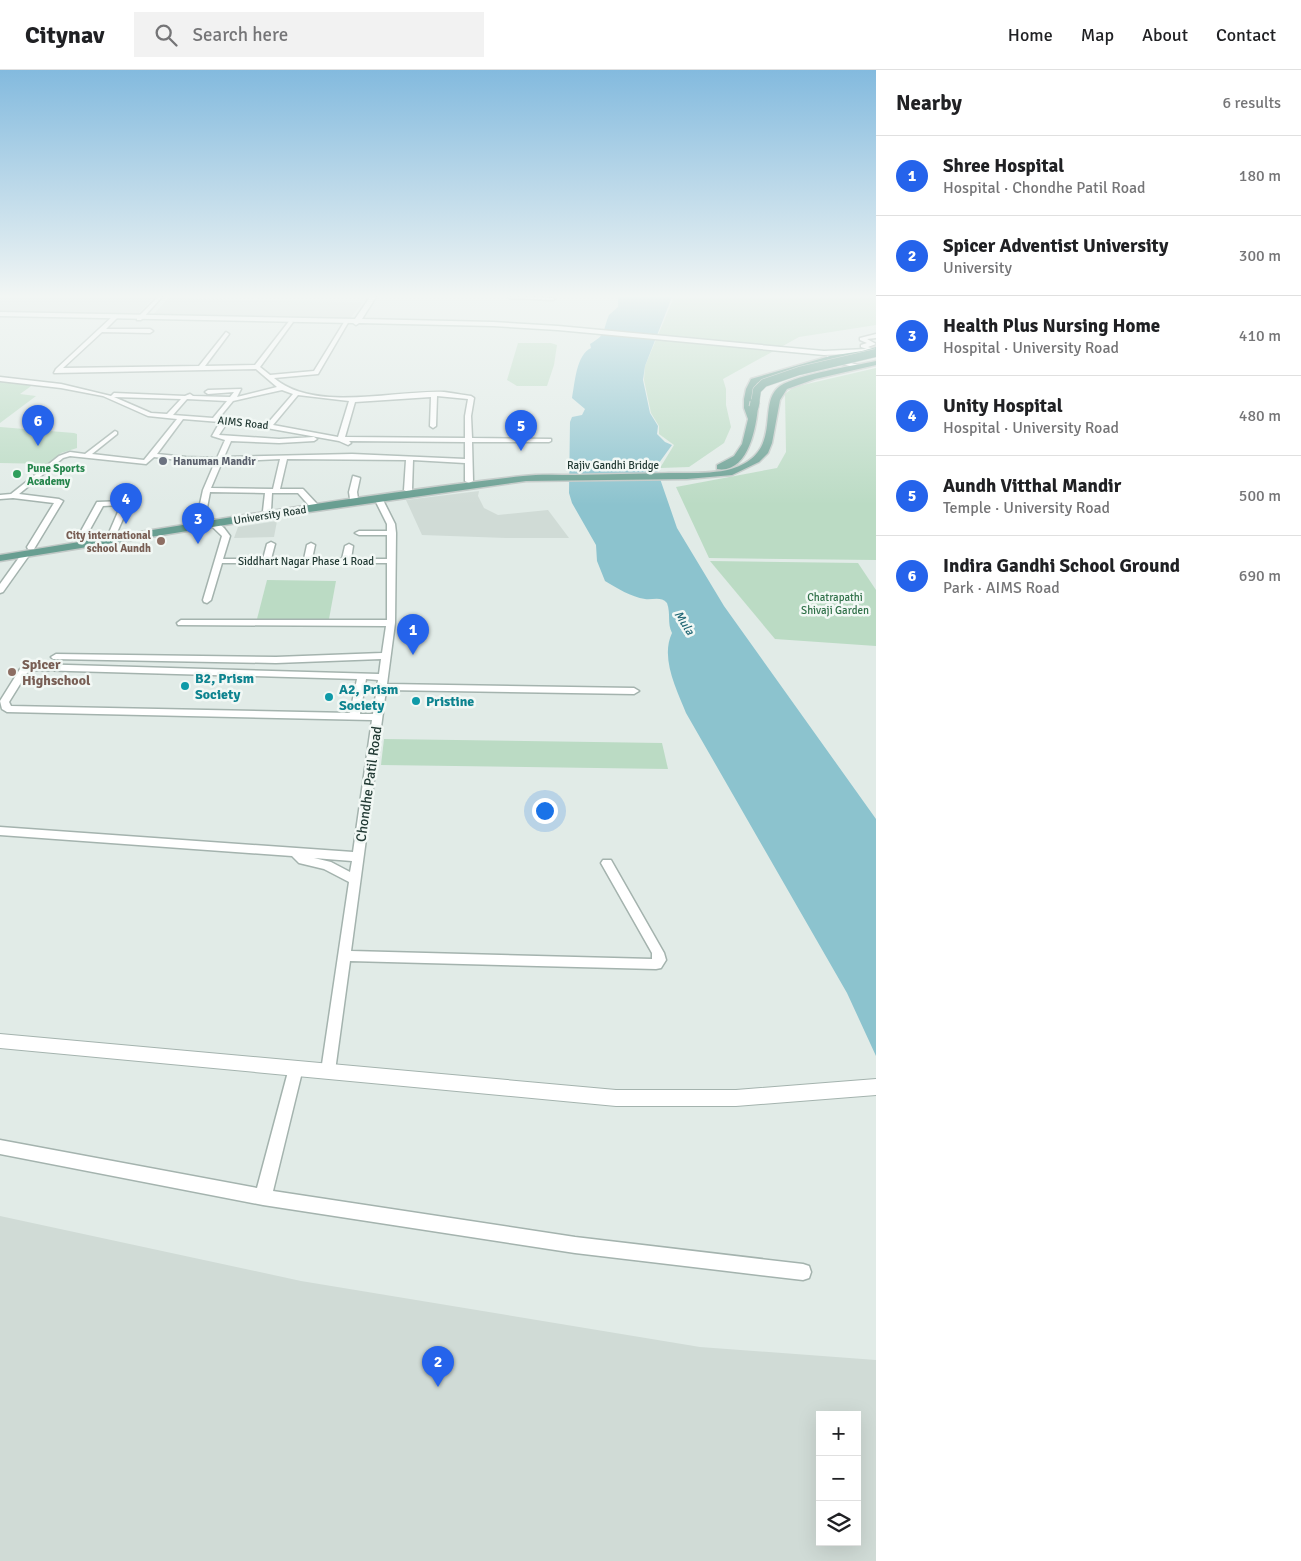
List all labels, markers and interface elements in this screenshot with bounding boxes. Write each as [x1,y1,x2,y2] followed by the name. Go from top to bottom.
[134,12,484,57] search box
[25,20,104,50] text: Citynav
[152,21,180,49] icon: search
[192,23,288,47] text: Search here
[1008,24,1053,46] text: Home
[1081,24,1114,46] text: Map
[1142,24,1188,46] text: About
[1216,24,1276,46] text: Contact
[896,90,962,116] text: Nearby
[1222,93,1281,113] text: 6 results
[943,154,1064,178] text: Shree Hospital
[908,166,916,186] text: 1
[1239,166,1281,186] text: 180 m
[943,178,1146,198] text: Hospital · Chondhe Patil Road
[943,234,1168,258] text: Spicer Adventist University
[908,246,916,266] text: 2
[1239,246,1281,266] text: 300 m
[943,258,1012,278] text: University
[943,314,1160,338] text: Health Plus Nursing Home
[908,326,916,346] text: 3
[1239,326,1281,346] text: 410 m
[943,338,1119,358] text: Hospital · University Road
[943,394,1063,418] text: Unity Hospital
[22,405,54,446] pin: 6
[908,406,916,426] text: 4
[1239,406,1281,426] text: 480 m
[505,410,537,451] pin: 5
[217,414,269,432] street label: AIMS Road
[943,418,1119,438] text: Hospital · University Road
[157,455,169,467] marker: Hanuman Mandir
[173,455,256,468] place label: Hanuman Mandir
[567,459,659,472] street label: Rajiv Gandhi Bridge
[27,462,85,488] place label: Pune Sports Academy
[11,468,23,480] marker: Pune Sports Academy
[943,474,1121,498] text: Aundh Vitthal Mandir
[110,483,142,524] pin: 4
[908,486,916,506] text: 5
[1239,486,1281,506] text: 500 m
[943,498,1110,518] text: Temple · University Road
[182,503,214,544] pin: 3
[233,503,307,527] street label: University Road
[66,529,152,555] place label: City international school Aundh
[155,535,167,547] marker: City international school Aundh
[943,554,1180,578] text: Indira Gandhi School Ground
[238,555,374,568] street label: Siddhart Nagar Phase 1 Road
[908,566,916,586] text: 6
[1239,566,1281,586] text: 690 m
[943,578,1060,598] text: Park · AIMS Road
[801,591,869,617] park label: Chatrapathi Shivaji Garden
[671,608,698,639] water label: Mula
[397,614,429,655] pin: 1
[22,656,91,689] place label: Spicer Highschool
[6,666,18,678] marker: Spicer Highschool
[195,670,254,703] place label: B2, Prism Society
[179,680,191,692] marker: B2, Prism Society
[339,681,398,714] place label: A2, Prism Society
[323,691,335,703] marker: A2, Prism Society
[426,693,474,710] place label: Pristine
[410,695,422,707] marker: Pristine
[352,725,386,843] street label: Chondhe Patil Road
[532,798,558,824] your location
[422,1346,454,1387] pin: 2
[816,1411,861,1546] map controls
[816,1411,861,1456] button: +
[816,1456,861,1501] button: −
[816,1501,861,1546] button: layers

